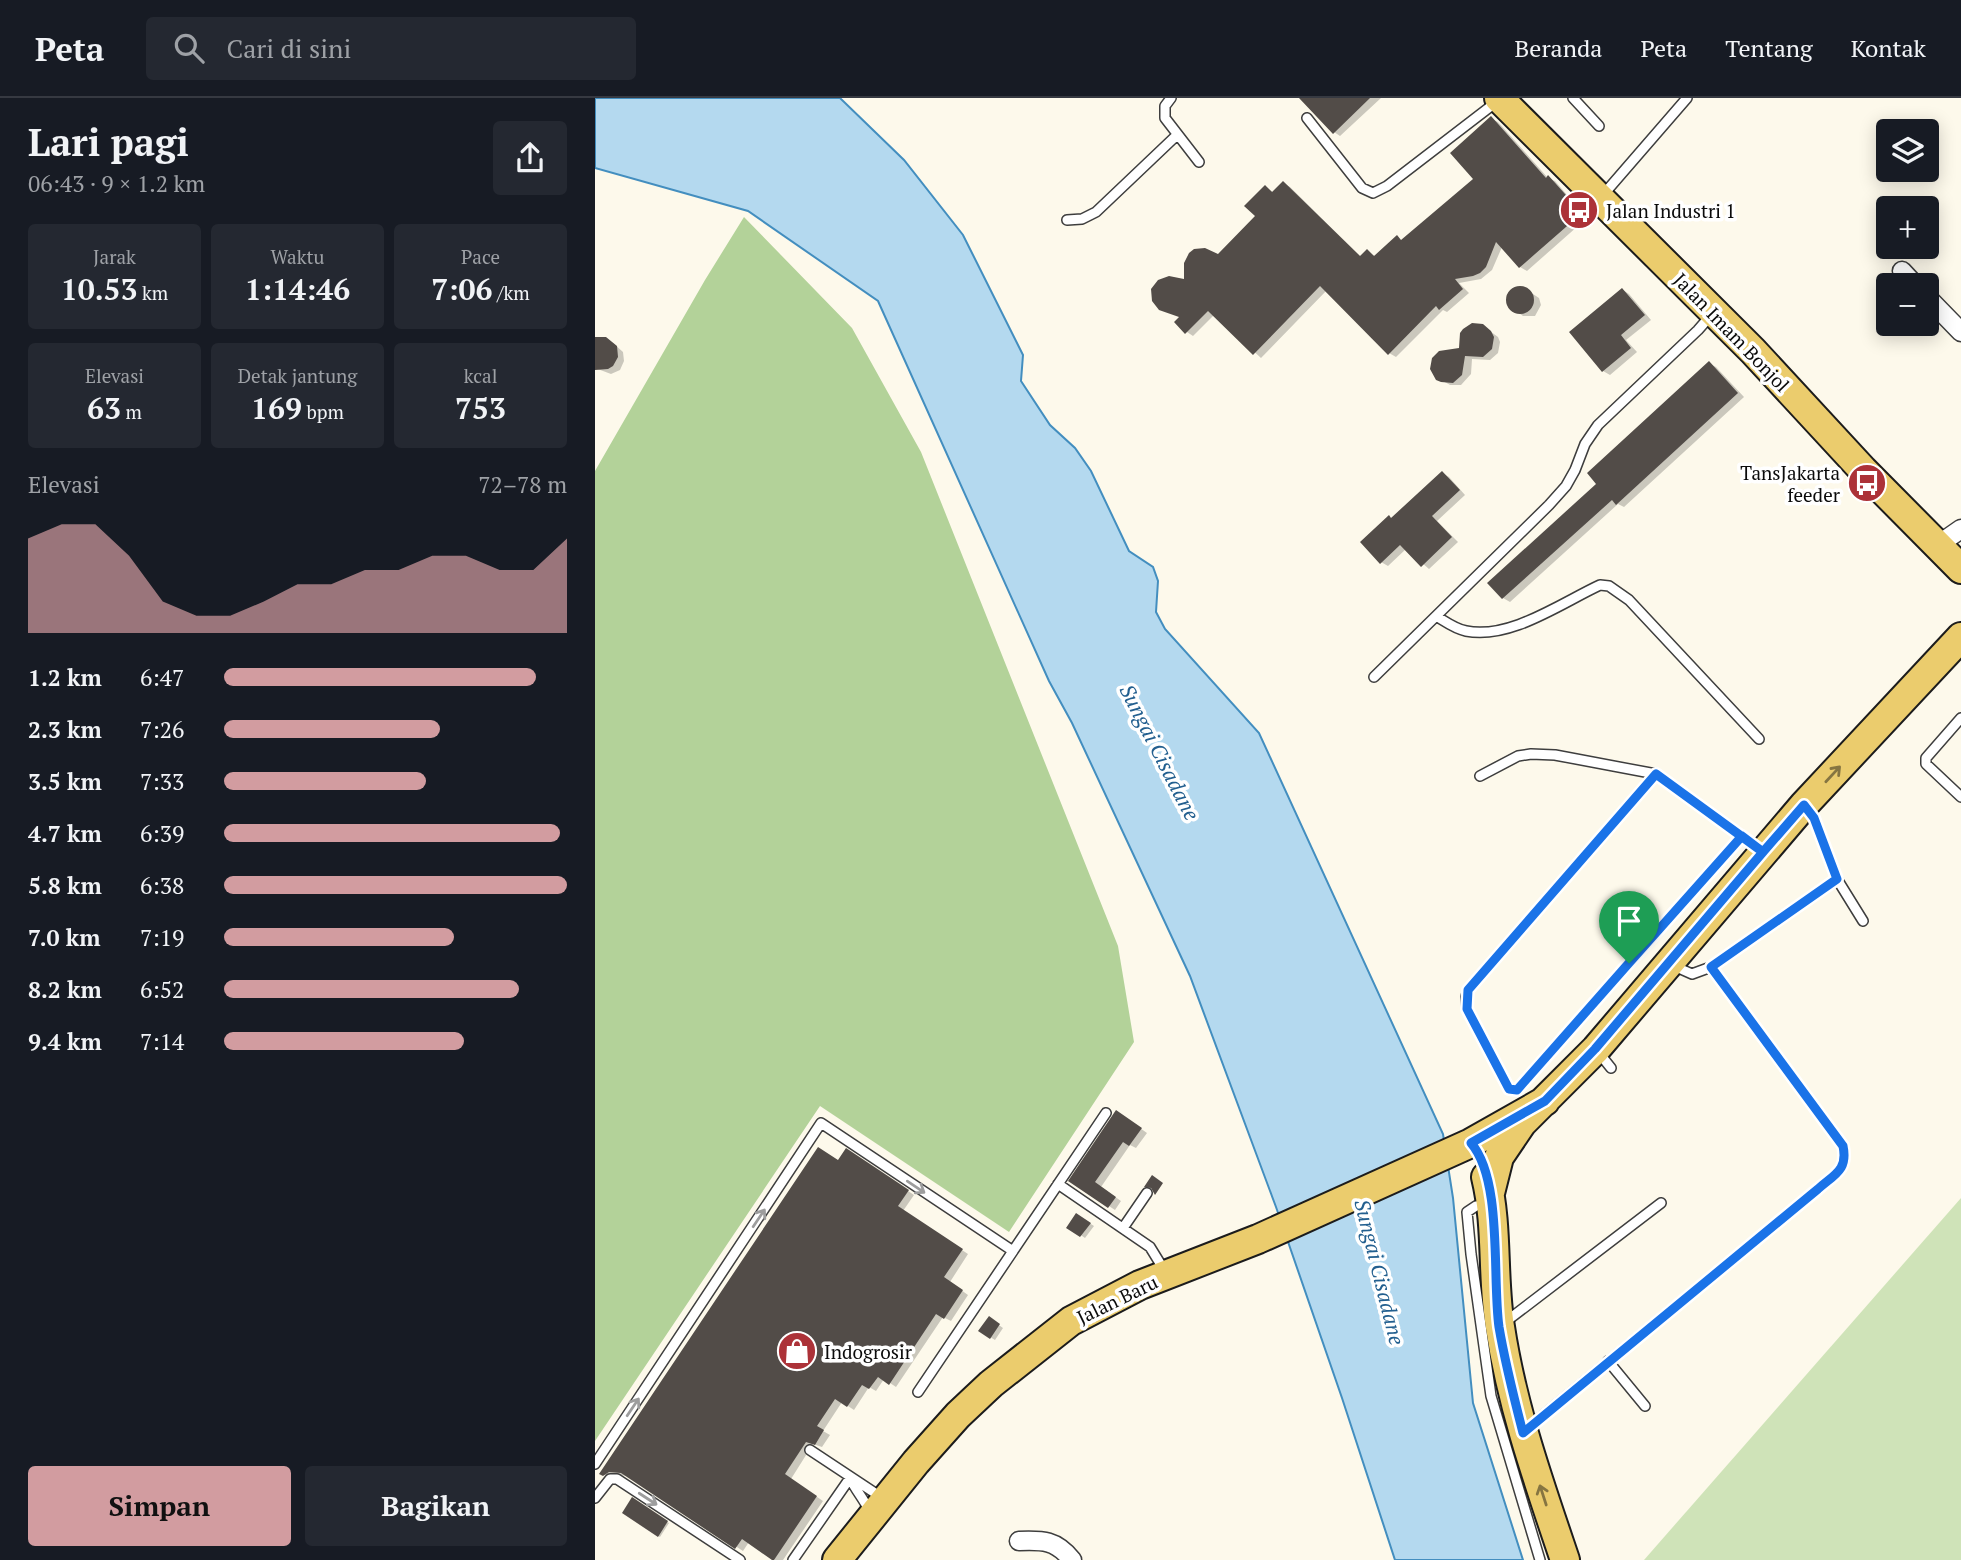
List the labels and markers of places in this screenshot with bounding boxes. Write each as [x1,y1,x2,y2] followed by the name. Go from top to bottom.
[1558,189,1600,231] bus stop icon: Jalan Industri 1
[1606,198,1736,223] place label: Jalan Industri 1
[1740,460,1841,507] place label: TansJakarta feeder
[1846,462,1888,504] bus stop icon: TansJakarta feeder
[1599,891,1659,963] pin
[776,1330,818,1372] shop icon: Indogrosir
[824,1339,913,1364] place label: Indogrosir

